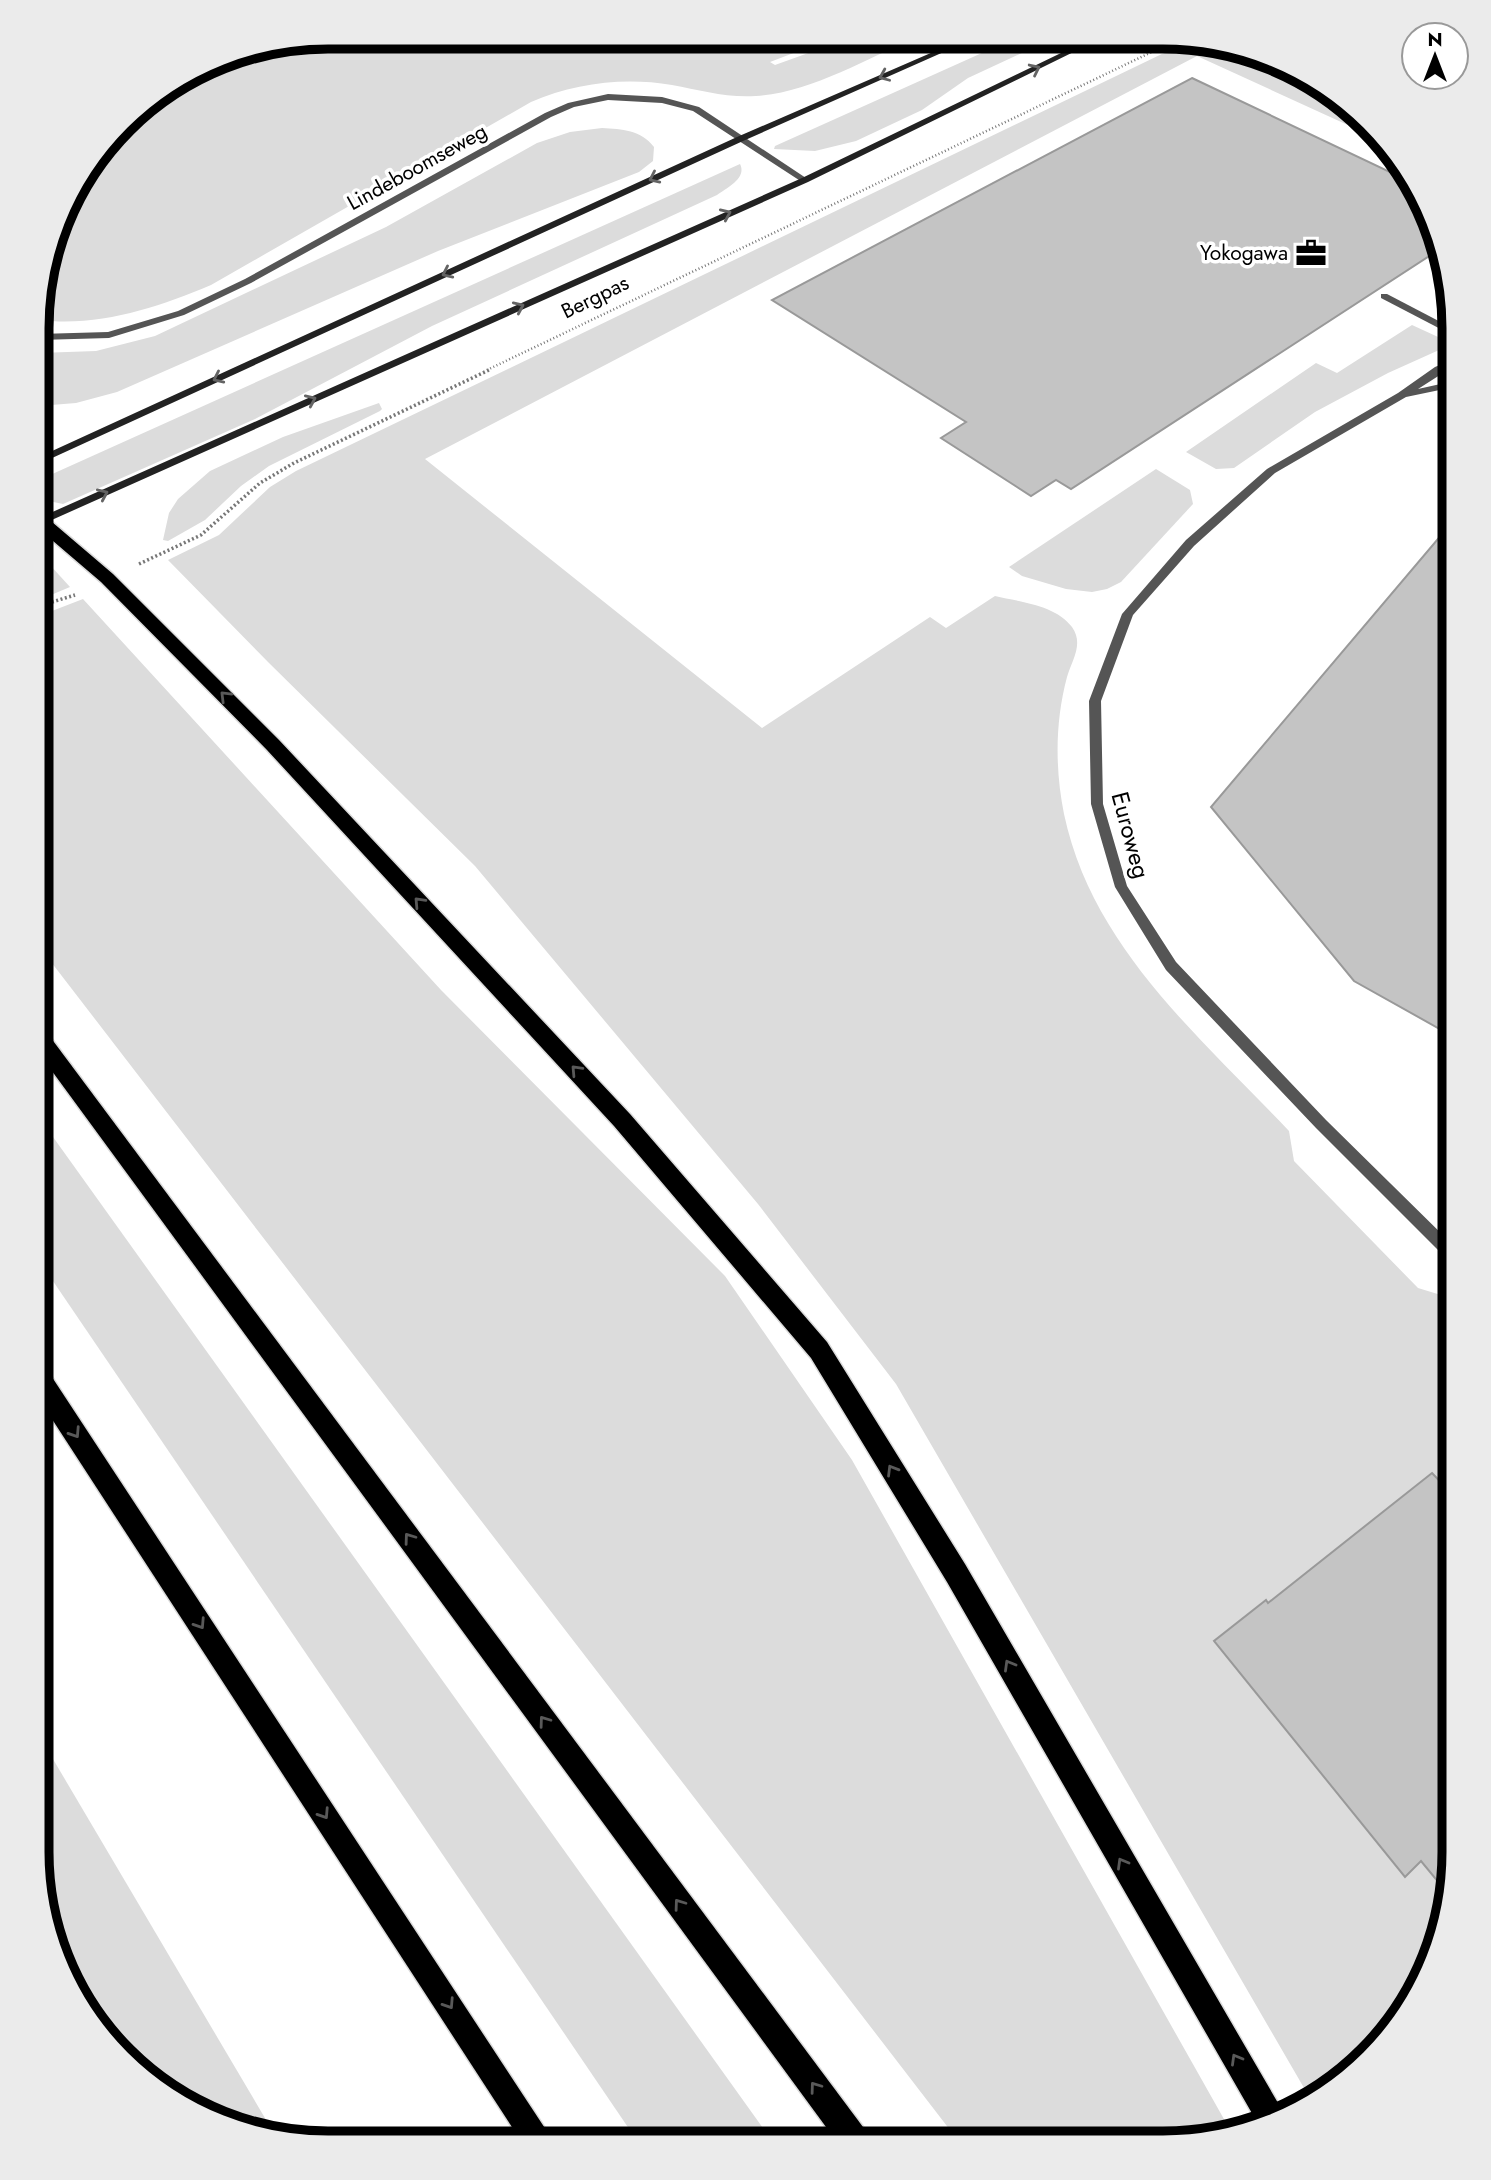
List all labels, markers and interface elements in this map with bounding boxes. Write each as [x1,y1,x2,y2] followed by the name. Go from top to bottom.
[1400,21,1470,91] north arrow
[1427,26,1443,53] text: N
[1028,63,1040,77] one-way arrow
[879,67,891,81] one-way arrow
[342,116,492,218] street label: Lindeboomseweg
[649,170,661,184] one-way arrow
[719,208,731,222] one-way arrow
[1294,236,1328,270] office icon: Yokogawa
[1200,238,1288,268] place label: Yokogawa
[442,265,454,279] one-way arrow
[556,268,634,326] street label: Bergpas
[511,301,524,315] one-way arrow
[213,370,225,384] one-way arrow
[304,394,316,408] one-way arrow
[96,488,109,502] one-way arrow
[220,692,233,705] one-way arrow
[1103,788,1159,882] street label: Euroweg
[415,897,428,910] one-way arrow
[571,1065,584,1078] one-way arrow
[67,1426,80,1439] one-way arrow
[888,1465,901,1478] one-way arrow
[405,1534,417,1546] one-way arrow
[191,1616,204,1629] one-way arrow
[1004,1660,1017,1673] one-way arrow
[540,1717,553,1729] one-way arrow
[316,1806,329,1819] one-way arrow
[1117,1857,1130,1870] one-way arrow
[675,1900,688,1912] one-way arrow
[441,1997,454,2010] one-way arrow
[1232,2054,1245,2067] one-way arrow
[810,2083,823,2095] one-way arrow

